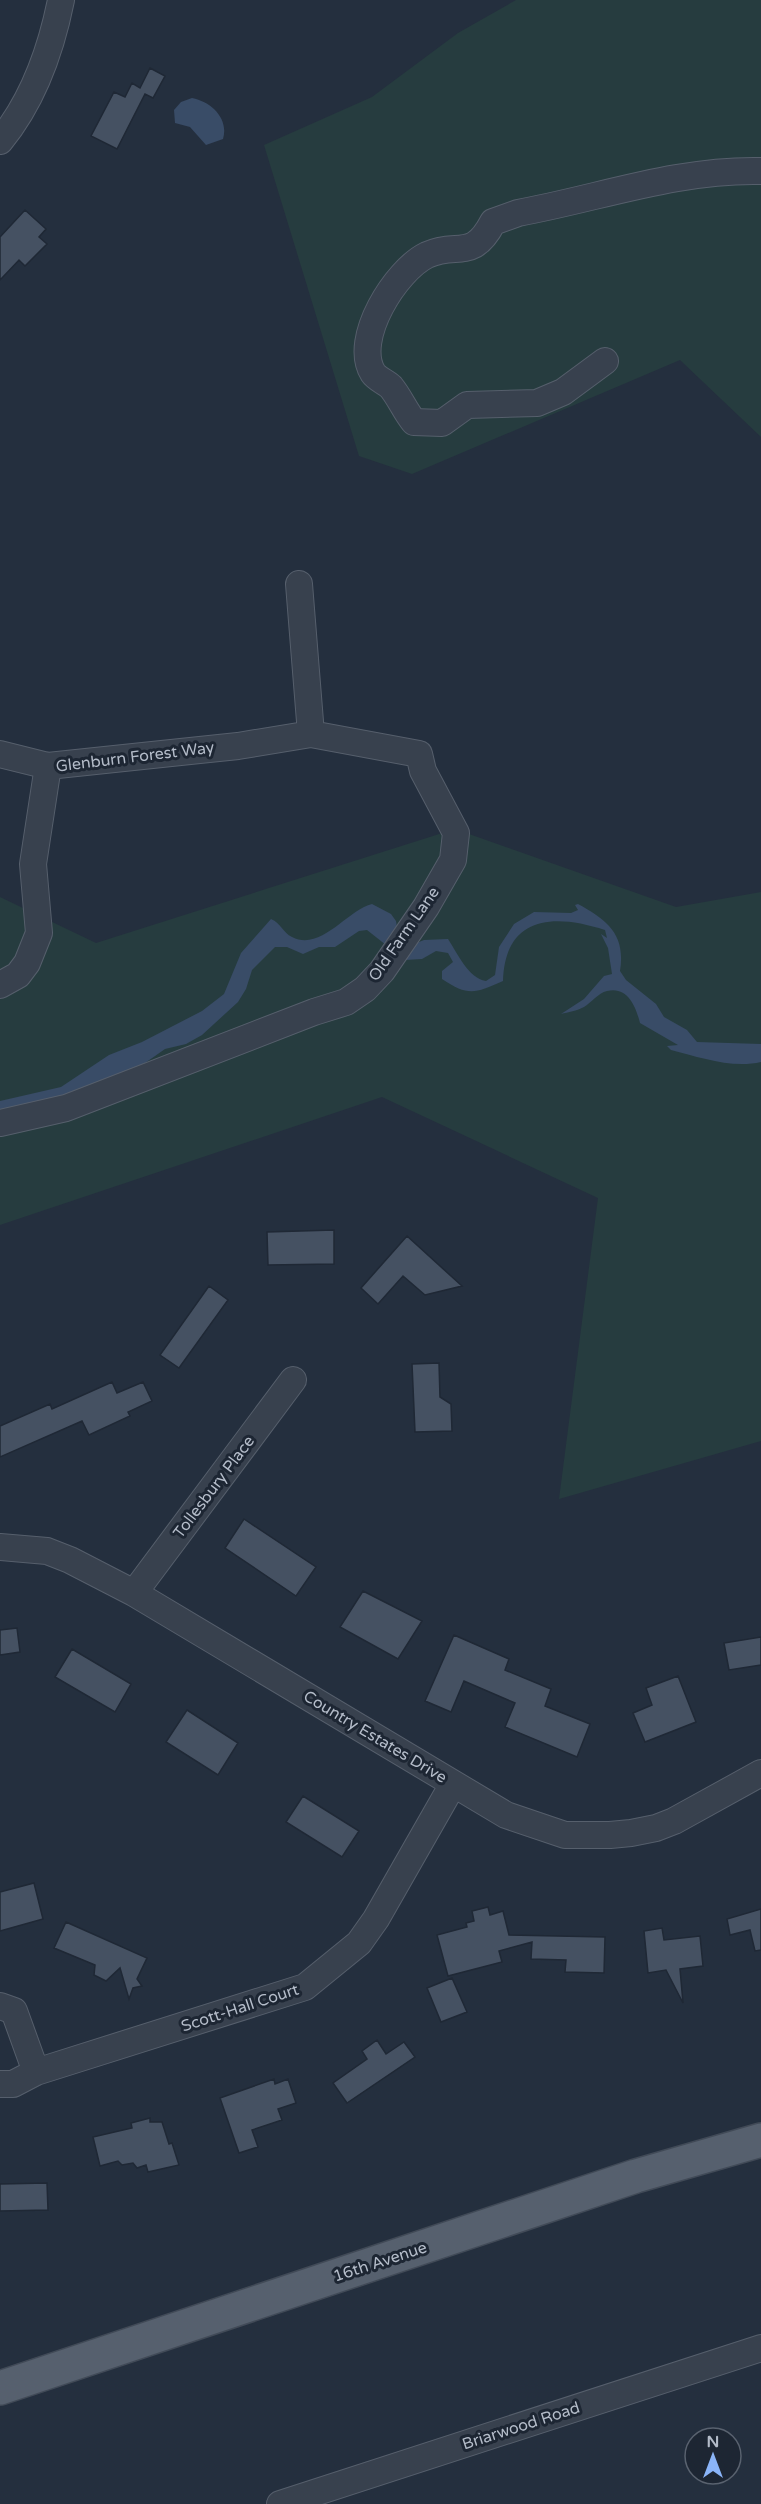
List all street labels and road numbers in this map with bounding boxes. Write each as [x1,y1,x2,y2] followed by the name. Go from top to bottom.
[55,737,216,777] street label: Glenburn Forest Way
[364,883,444,985] street label: Old Farm Lane
[169,1432,259,1542] street label: Tollesbury Place
[300,1686,450,1788] street label: Country Estates Drive
[179,1980,301,2036] street label: Scott-Hall Court
[331,2237,429,2287] street label: 16th Avenue
[460,2398,582,2454] street label: Briarwood Road

